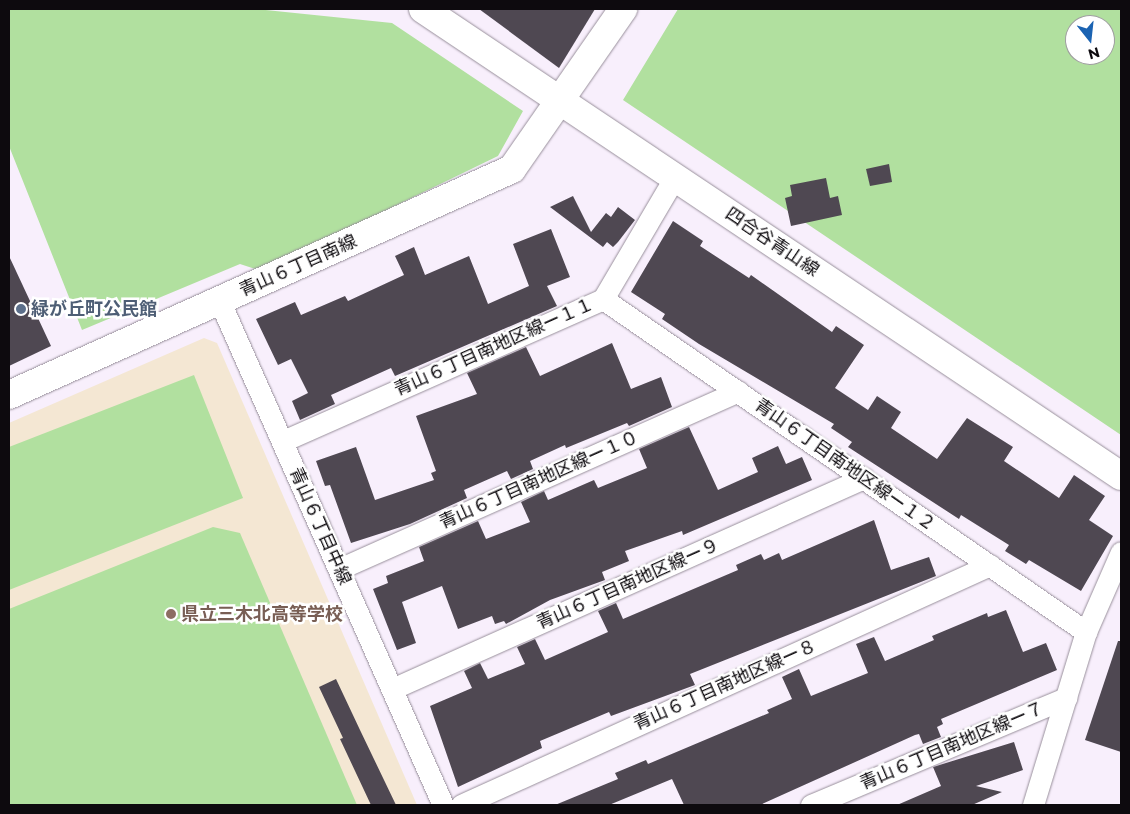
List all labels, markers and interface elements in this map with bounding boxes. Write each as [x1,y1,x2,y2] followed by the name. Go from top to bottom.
[1065,15,1115,65] north arrow
[1086,43,1102,64] text: N
[721,203,823,281] street label: 四合谷青山線
[236,231,360,301] street label: 青山６丁目南線
[391,293,597,401] street label: 青山６丁目南地区線ー１１
[31,298,157,320] place label: 緑が丘町公民館
[15,303,27,315] marker: 緑が丘町公民館
[750,394,940,536] street label: 青山６丁目南地区線ー１２
[436,426,642,534] street label: 青山６丁目南地区線ー１０
[285,464,355,588] street label: 青山６丁目中線
[533,534,723,634] street label: 青山６丁目南地区線ー９
[181,603,343,625] place label: 県立三木北高等学校
[165,608,177,620] marker: 県立三木北高等学校
[630,635,820,735] street label: 青山６丁目南地区線ー８
[857,697,1047,795] street label: 青山６丁目南地区線ー７

